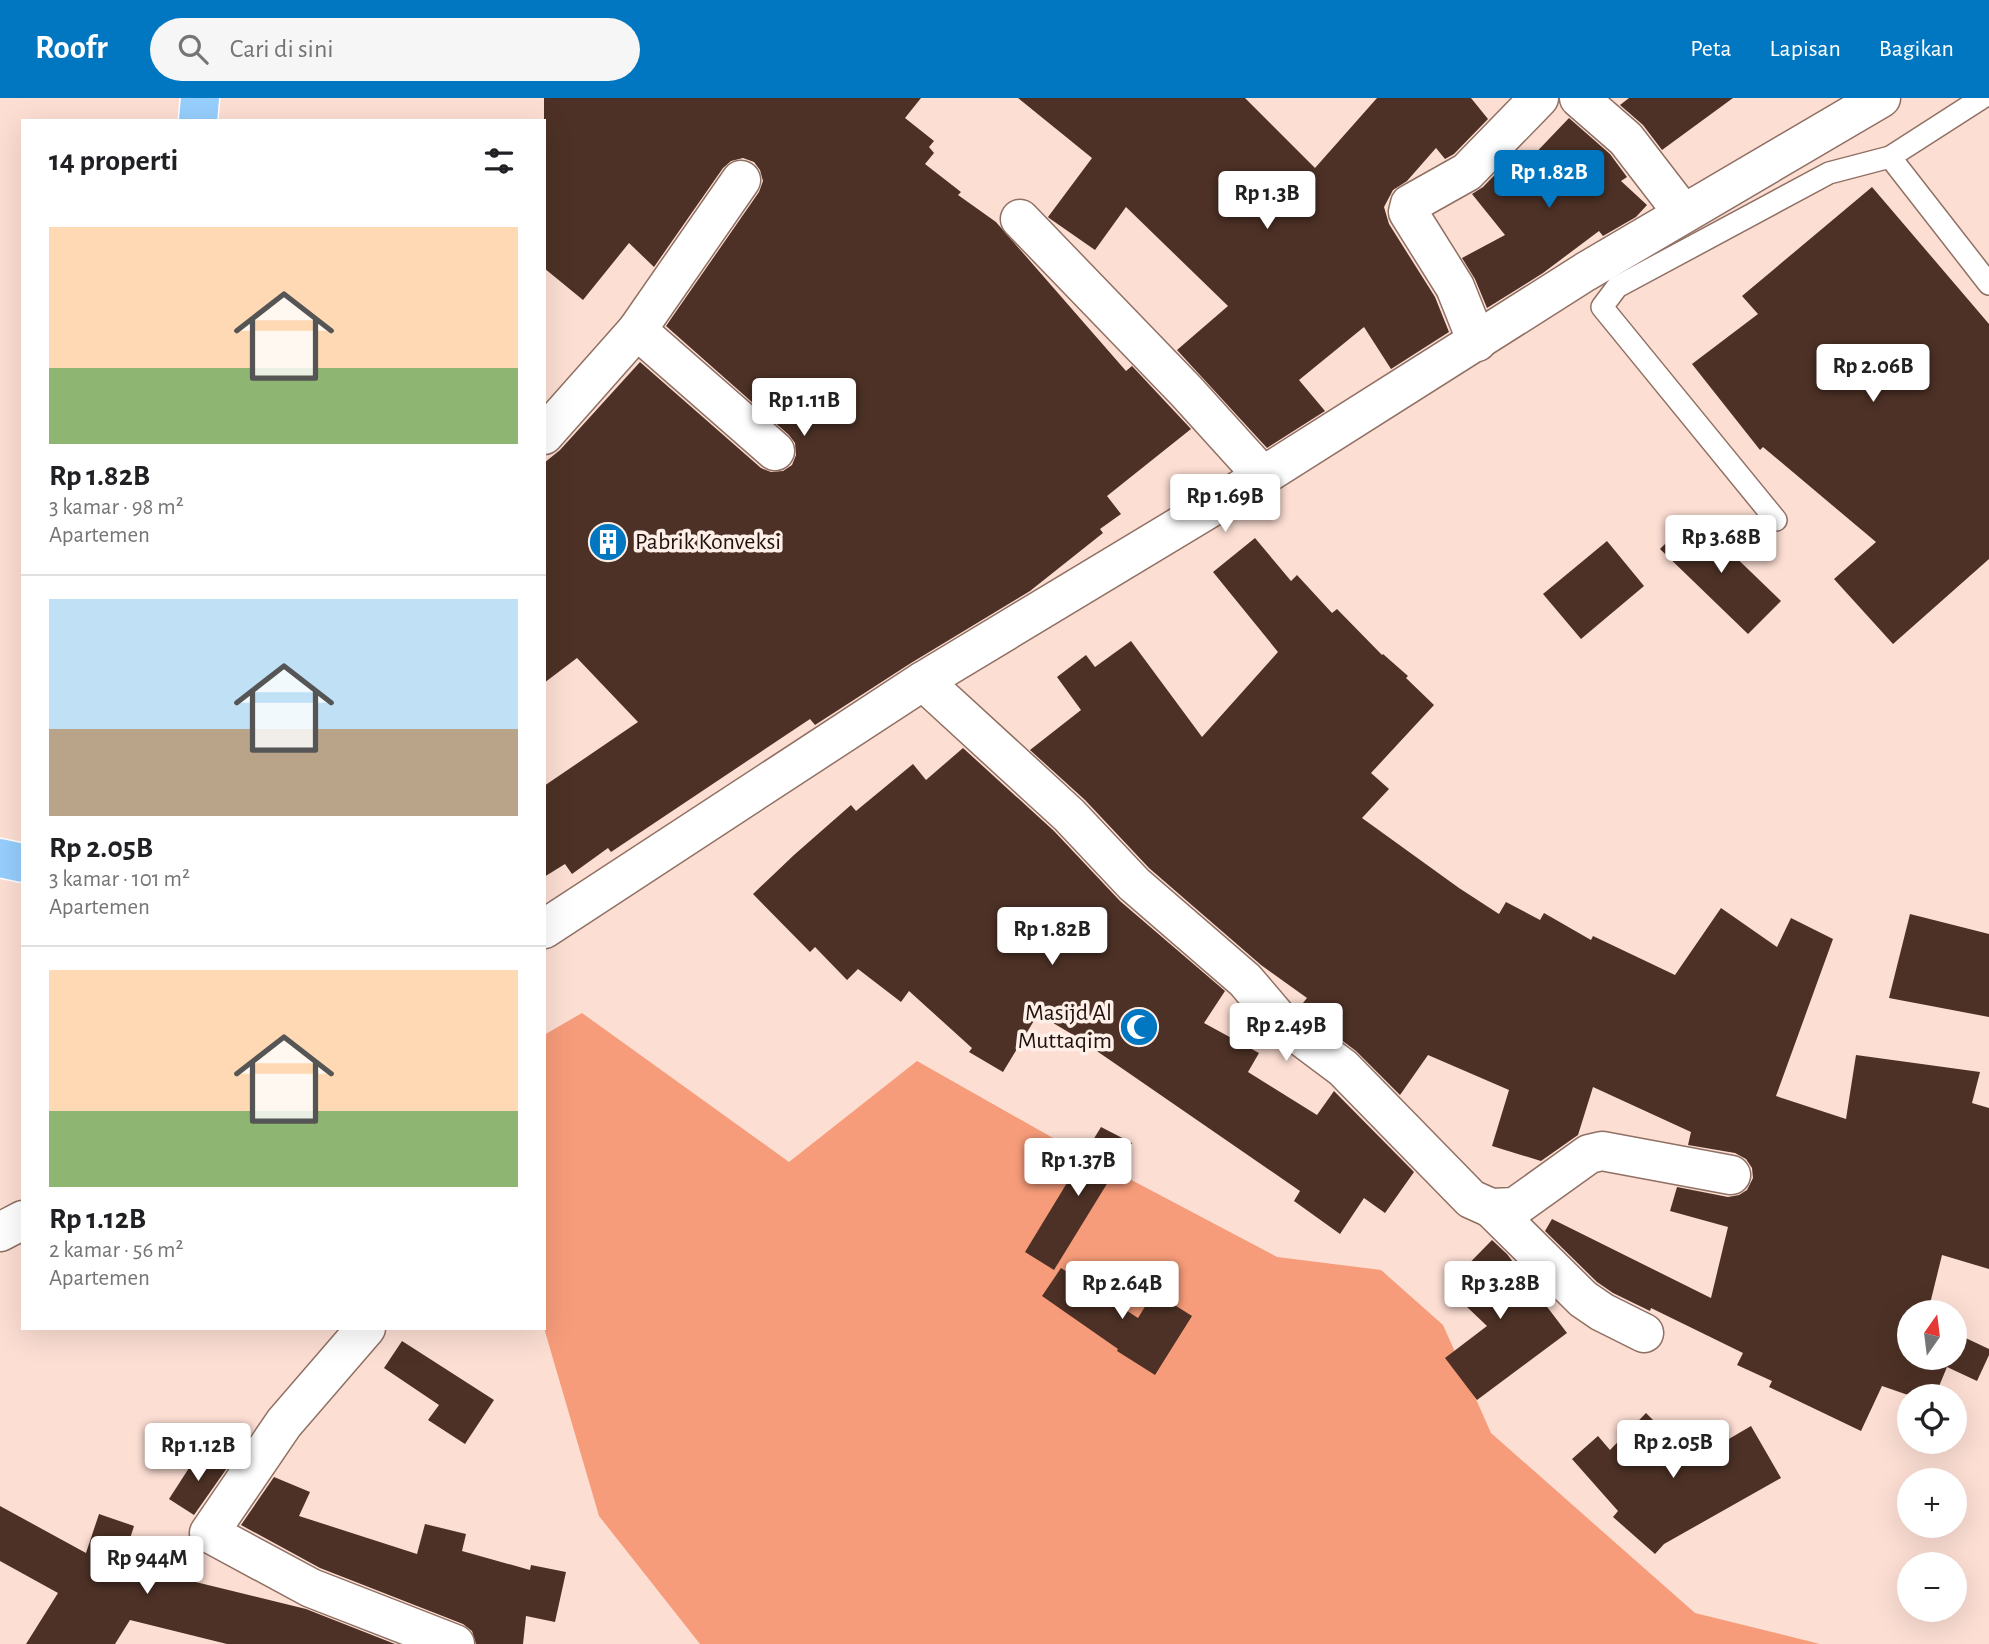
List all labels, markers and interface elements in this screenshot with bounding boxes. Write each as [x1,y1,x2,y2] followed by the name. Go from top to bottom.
[150,18,640,81] search box
[174,30,212,68] icon: search
[35,32,108,65] text: Roofr
[230,36,334,62] text: Cari di sini
[1690,37,1732,61] text: Peta
[1770,37,1841,61] text: Lapisan
[1879,37,1954,61] text: Bagikan
[480,142,518,180] icon: filters
[49,146,178,176] text: 14 properti
[1477,150,1621,210] pin: Rp 1.82B
[1510,161,1588,184] text: Rp 1.82B
[1202,172,1332,231] pin: Rp 1.3B
[1234,182,1300,205] text: Rp 1.3B
[221,273,347,399] icon: home
[1801,344,1945,404] pin: Rp 2.06B
[1832,355,1914,378] text: Rp 2.06B
[732,378,876,438] pin: Rp 1.11B
[768,389,840,412] text: Rp 1.11B
[49,461,150,491] text: Rp 1.82B
[1153,474,1297,534] pin: Rp 1.69B
[1186,485,1264,508] text: Rp 1.69B
[49,496,184,519] text: 3 kamar · 98 m²
[1649,516,1793,575] pin: Rp 3.68B
[587,521,629,563] building icon: Pabrik Konveksi
[49,524,150,547] text: Apartemen
[1681,526,1761,549] text: Rp 3.68B
[635,530,781,554] place label: Pabrik Konveksi
[221,645,347,771] icon: home
[49,833,153,863] text: Rp 2.05B
[49,868,190,891] text: 3 kamar · 101 m²
[49,896,150,919] text: Apartemen
[980,908,1124,967] pin: Rp 1.82B
[1013,918,1091,941] text: Rp 1.82B
[1018,1001,1112,1053] place label: Masijd Al Muttaqim
[1214,1004,1358,1063] pin: Rp 2.49B
[1118,1006,1160,1048] mosque icon: Masijd Al Muttaqim
[1246,1014,1326,1037] text: Rp 2.49B
[221,1016,347,1142] icon: home
[1006,1138,1150,1198] pin: Rp 1.37B
[1040,1149,1116,1172] text: Rp 1.37B
[49,1204,146,1234] text: Rp 1.12B
[49,1239,183,1262] text: 2 kamar · 56 m²
[1050,1262,1194,1321] pin: Rp 2.64B
[1428,1262,1572,1321] pin: Rp 3.28B
[49,1267,150,1290] text: Apartemen
[1082,1272,1162,1295] text: Rp 2.64B
[1460,1272,1540,1295] text: Rp 3.28B
[1897,1300,1967,1370] north arrow
[1897,1300,1967,1622] map controls
[1897,1384,1967,1454] button: locate
[1601,1420,1745,1480] pin: Rp 2.05B
[126,1424,270,1483] pin: Rp 1.12B
[1633,1431,1713,1454] text: Rp 2.05B
[161,1434,235,1457] text: Rp 1.12B
[1897,1468,1967,1538] button: +
[82,1536,212,1596] pin: Rp 944M
[106,1547,188,1570] text: Rp 944M
[1897,1552,1967,1622] button: −

